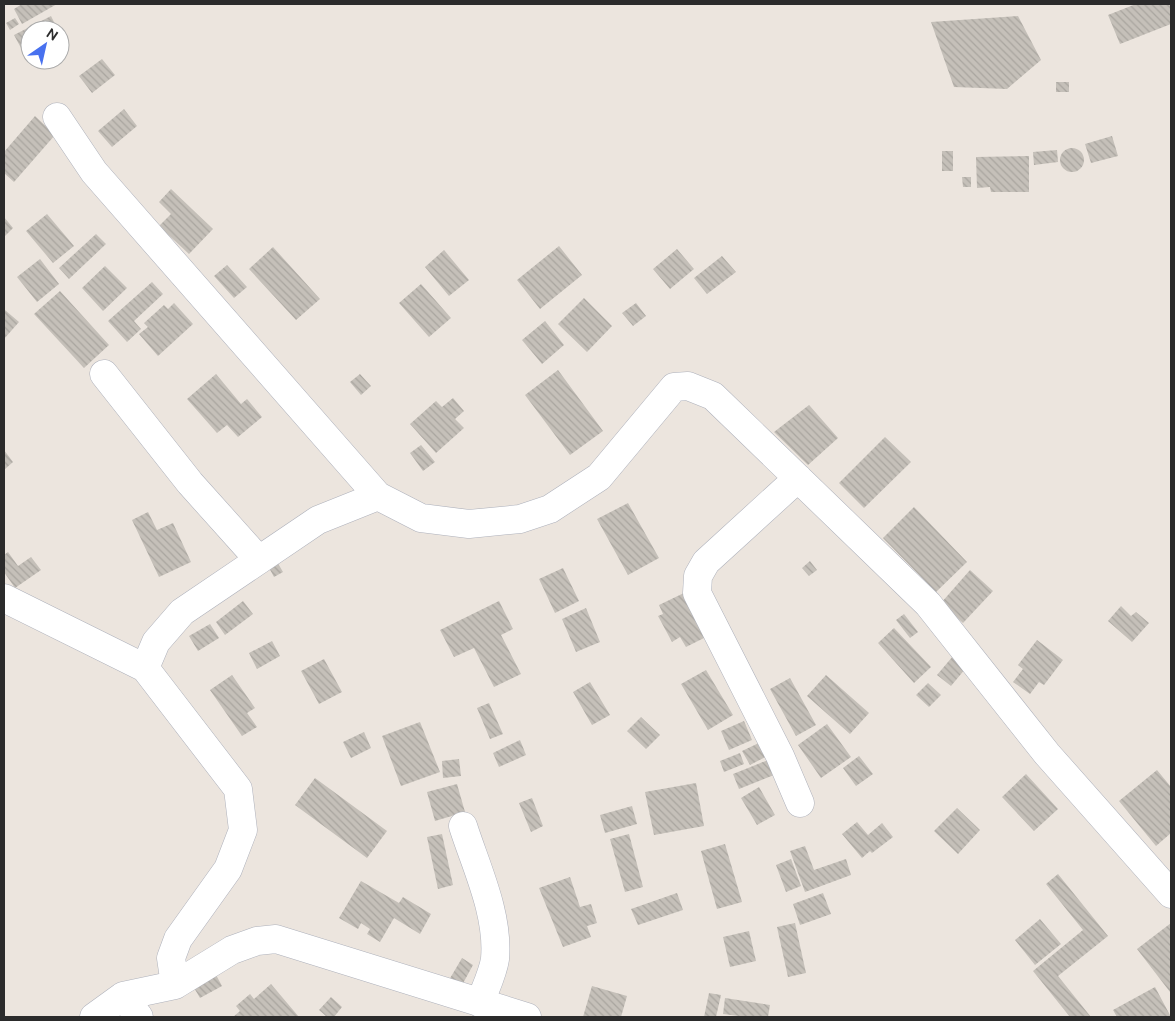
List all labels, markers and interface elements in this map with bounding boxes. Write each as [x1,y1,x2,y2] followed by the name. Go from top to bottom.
[20,20,70,70] north arrow
[43,25,61,44] text: N

